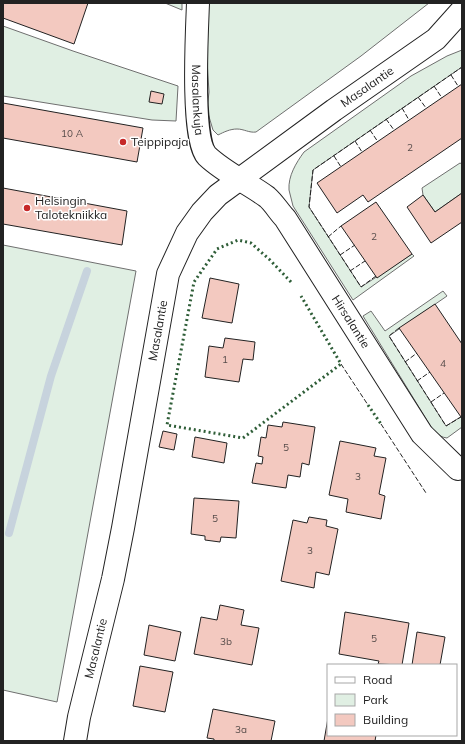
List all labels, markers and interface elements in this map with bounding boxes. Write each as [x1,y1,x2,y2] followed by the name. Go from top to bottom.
[337,63,396,110] street label: Masalantie
[189,64,208,136] street label: Masalankuja
[61,127,84,140] house number: 10 A
[131,134,188,149] place label: Teippipaja
[118,137,128,147] marker: Teippipaja
[407,141,413,154] house number: 2
[35,193,107,222] place label: Helsingin Talotekniikka
[22,203,32,213] marker: Helsingin Talotekniikka
[371,230,377,243] house number: 2
[329,292,374,351] street label: Hirsalantie
[145,299,170,362] street label: Masalantie
[222,353,228,366] house number: 1
[440,357,446,370] house number: 4
[283,441,289,454] house number: 5
[355,470,361,483] house number: 3
[212,512,218,525] house number: 5
[307,544,313,557] house number: 3
[81,617,110,680] street label: Masalantie
[371,632,377,645] house number: 5
[220,635,232,648] house number: 3b
[327,664,457,736] legend
[363,672,392,687] text: Road
[363,692,389,707] text: Park
[363,712,408,727] text: Building
[235,723,247,736] house number: 3a

